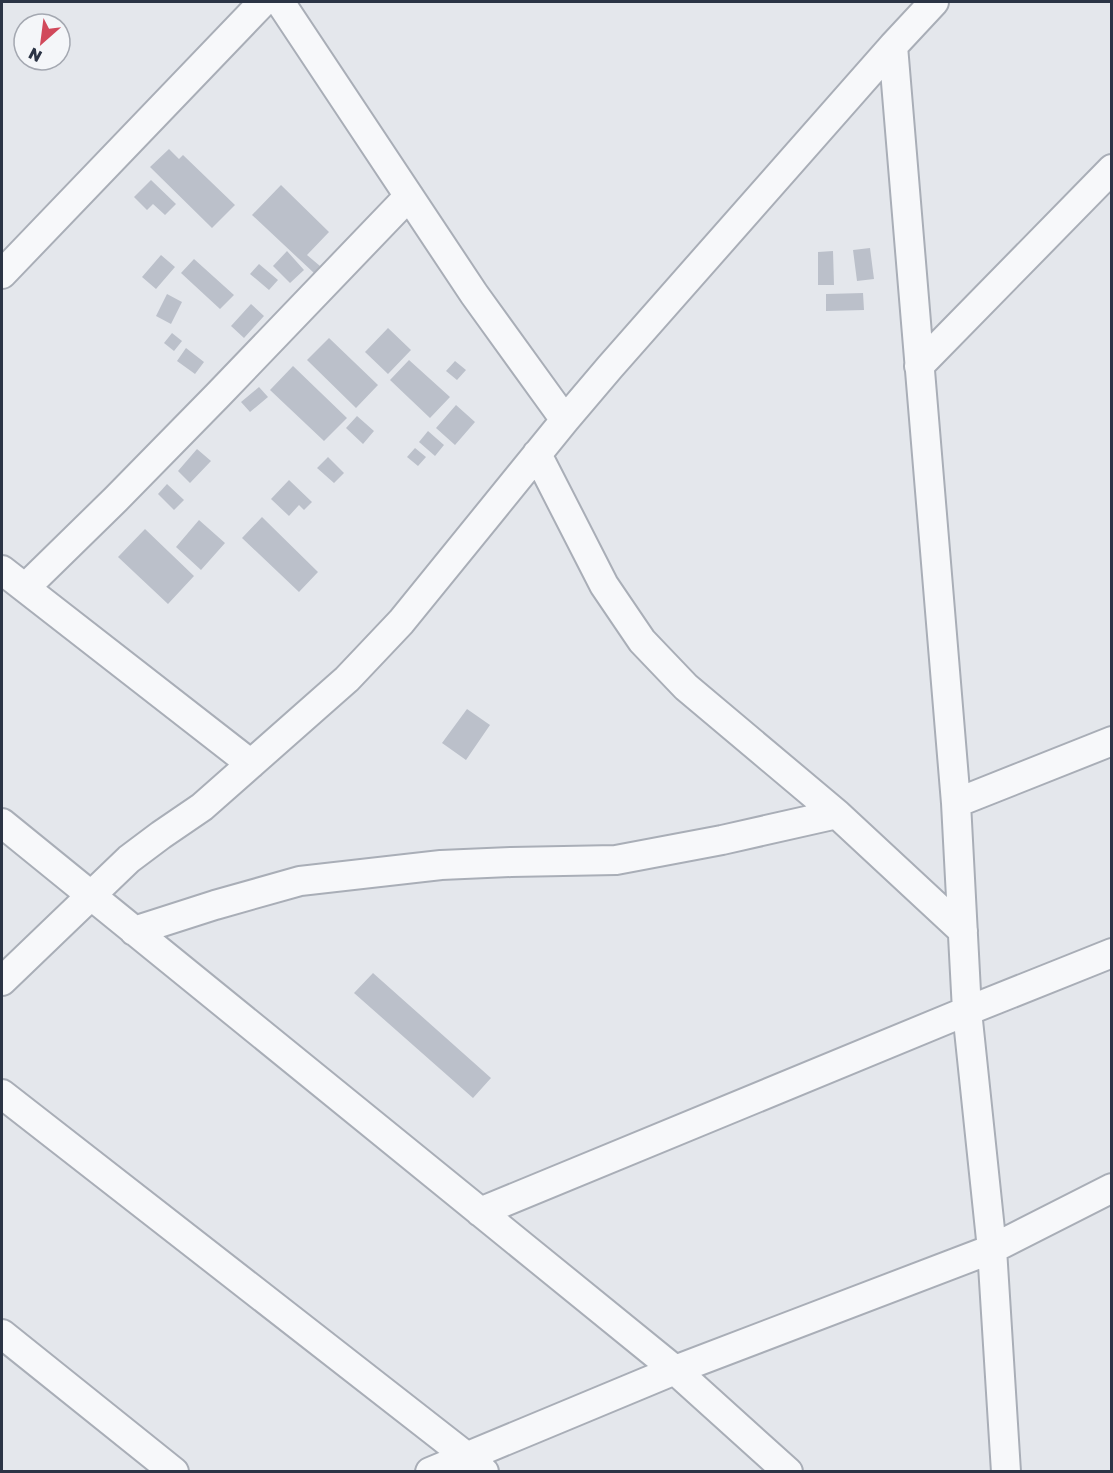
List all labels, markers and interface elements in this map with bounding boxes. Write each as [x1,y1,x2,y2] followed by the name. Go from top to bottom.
[12,12,72,72] north arrow
[25,44,45,67] text: N

